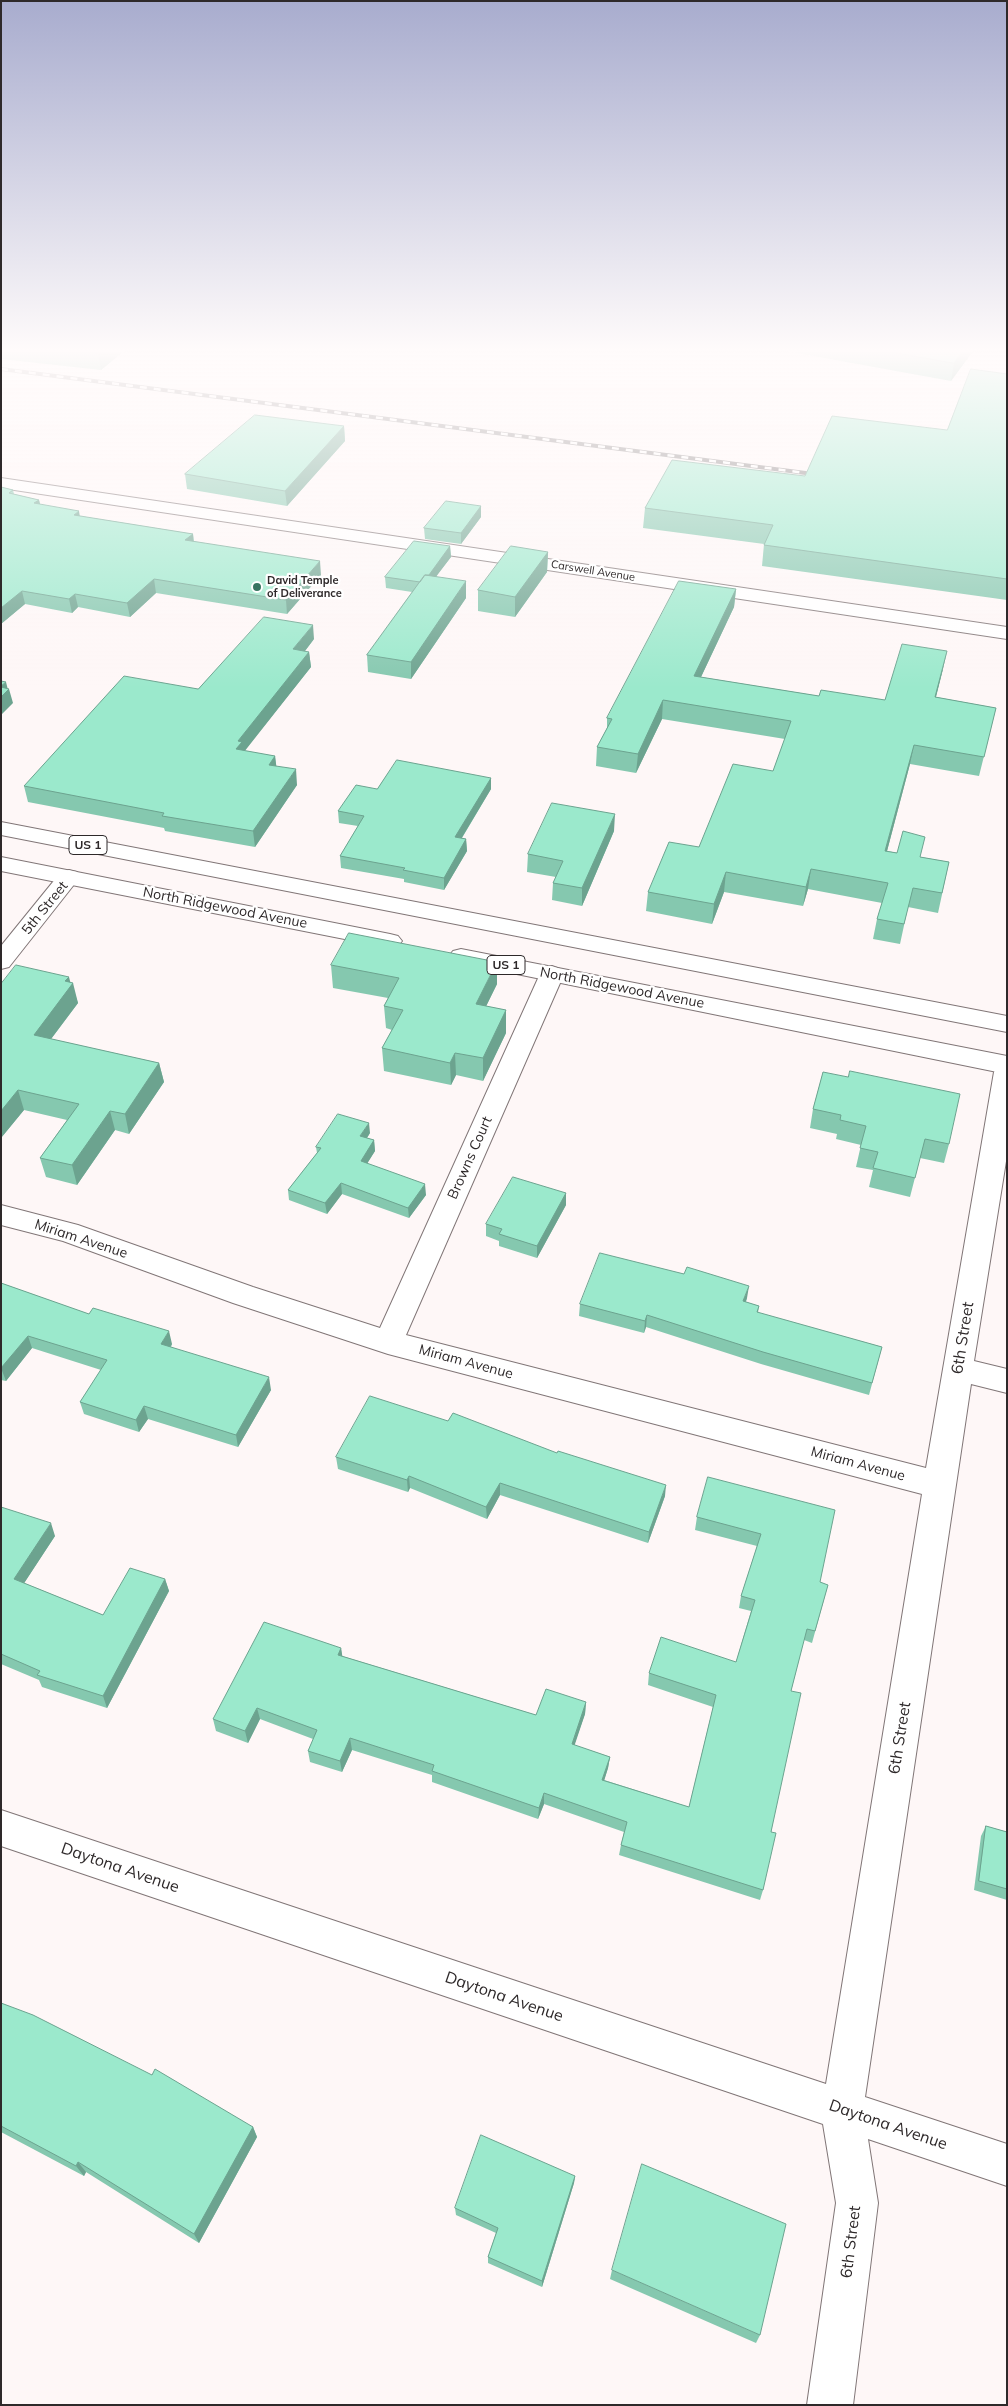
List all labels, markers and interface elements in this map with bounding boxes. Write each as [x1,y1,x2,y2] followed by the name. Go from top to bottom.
[550,558,636,584] street label: Carswell Avenue
[267,574,342,600] place label: David Temple of Deliverance
[251,581,263,593] marker: David Temple of Deliverance
[69,836,107,854] road number: US 1
[18,878,72,938] street label: 5th Street
[141,884,309,932] street label: North Ridgewood Avenue
[487,956,525,974] road number: US 1
[538,964,706,1012] street label: North Ridgewood Avenue
[444,1114,496,1202] street label: Browns Court
[32,1216,130,1262] street label: Miriam Avenue
[948,1300,978,1376] street label: 6th Street
[417,1341,515,1383] street label: Miriam Avenue
[809,1443,907,1485] street label: Miriam Avenue
[885,1700,915,1776] street label: 6th Street
[58,1839,182,1897] street label: Daytona Avenue
[442,1968,566,2026] street label: Daytona Avenue
[826,2096,950,2154] street label: Daytona Avenue
[837,2205,865,2279] street label: 6th Street

